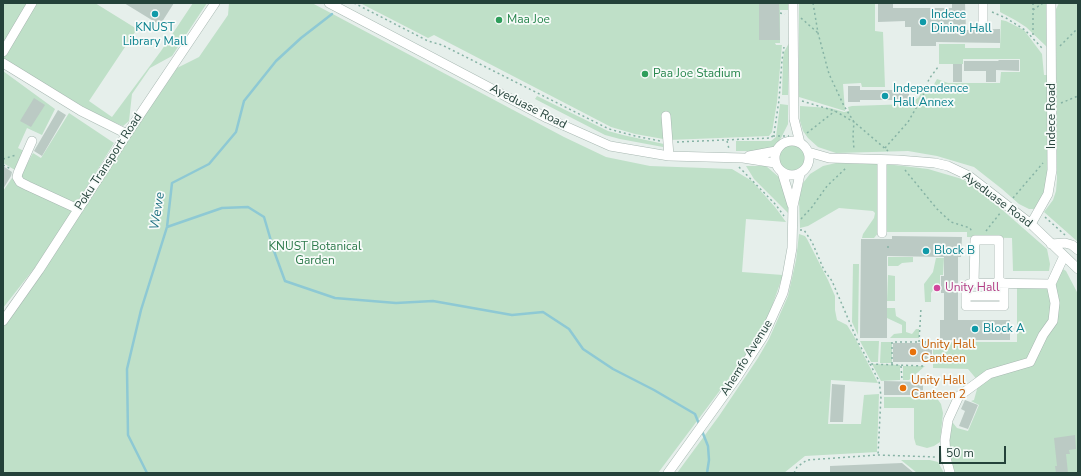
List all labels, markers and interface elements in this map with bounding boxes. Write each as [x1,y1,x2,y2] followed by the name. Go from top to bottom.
[931,8,992,36] place label: Indece Dining Hall
[150,9,160,19] marker: KNUST Library Mall
[507,13,550,27] place label: Maa Joe
[494,15,504,25] marker: Maa Joe
[918,17,928,27] marker: Indece Dining Hall
[123,21,187,49] place label: KNUST Library Mall
[653,67,741,81] place label: Paa Joe Stadium
[640,69,650,79] marker: Paa Joe Stadium
[487,81,569,133] street label: Ayeduase Road
[893,82,968,110] place label: Independence Hall Annex
[1045,83,1059,149] street label: Indece Road
[880,91,890,101] marker: Independence Hall Annex
[72,111,146,213] street label: Poku Transport Road
[959,169,1035,231] street label: Ayeduase Road
[147,191,169,231] water label: Wewe
[269,240,361,268] park label: KNUST Botanical Garden
[934,244,975,258] place label: Block B
[921,246,931,256] marker: Block B
[945,281,999,295] place label: Unity Hall
[932,283,942,293] marker: Unity Hall
[718,317,776,399] street label: Ahemfo Avenue
[983,322,1025,336] place label: Block A
[970,324,980,334] marker: Block A
[921,338,975,366] place label: Unity Hall Canteen
[908,347,918,357] marker: Unity Hall Canteen
[911,374,966,402] place label: Unity Hall Canteen 2
[898,383,908,393] marker: Unity Hall Canteen 2
[941,438,1008,464] scale bar
[946,445,974,461] text: 50 m

